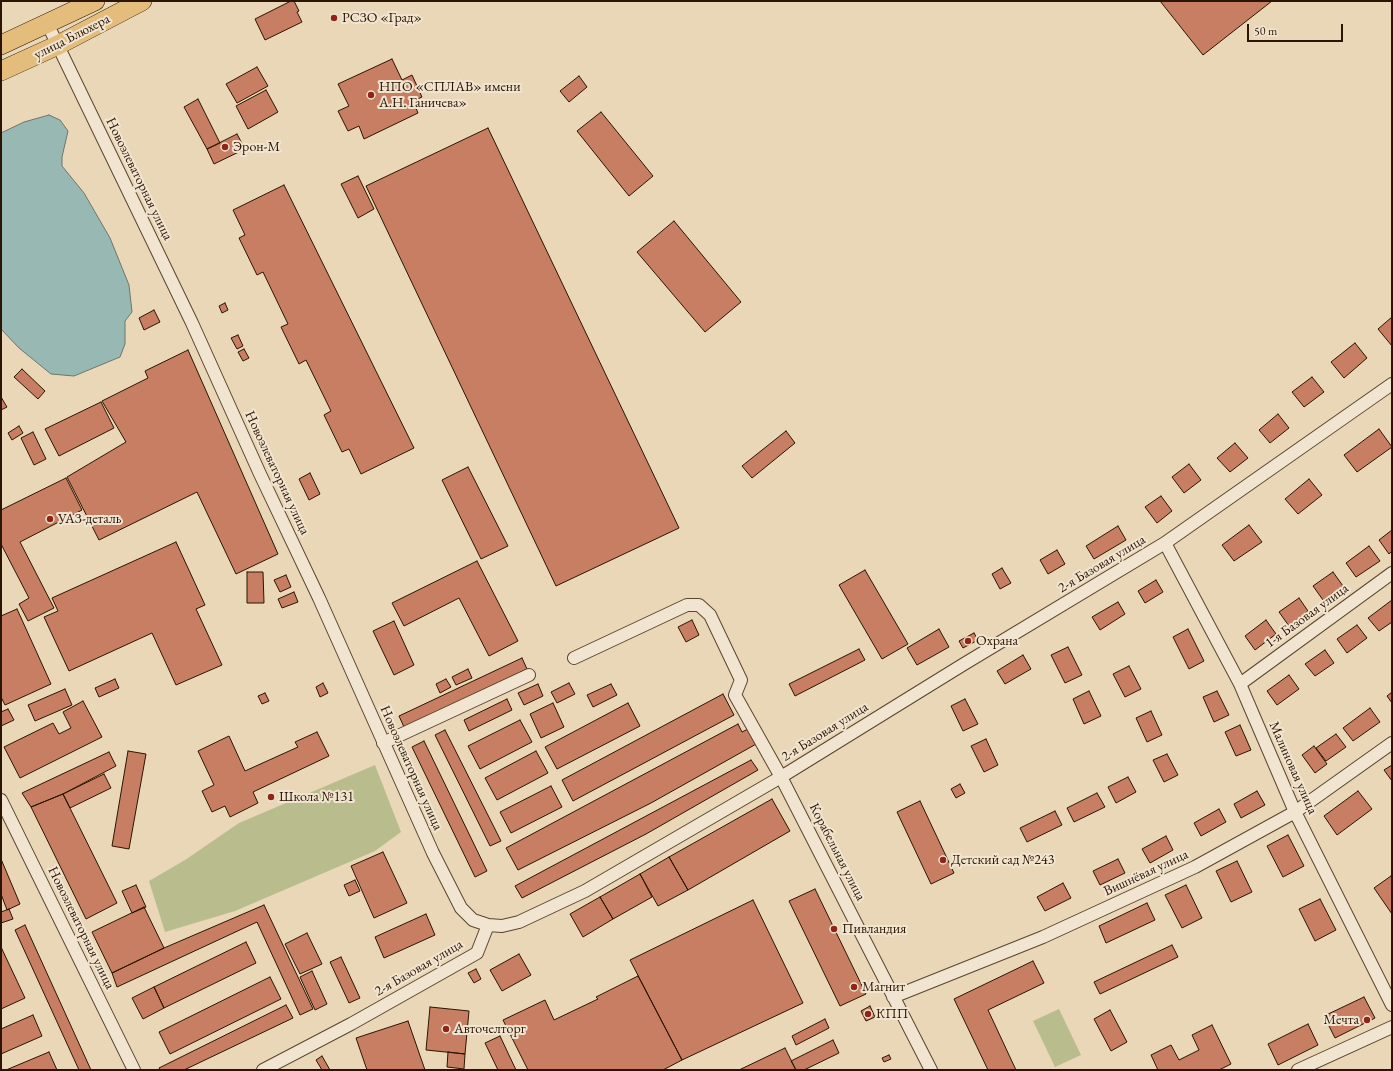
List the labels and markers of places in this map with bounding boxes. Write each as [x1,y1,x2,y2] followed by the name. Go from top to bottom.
[342,10,422,26] place label: РСЗО «Град»
[329,13,339,23] marker: РСЗО «Град»
[379,79,521,112] place label: НПО «СПЛАВ» имени А.Н. Ганичева»
[366,90,376,100] marker: НПО «СПЛАВ» имени А.Н. Ганичева»
[233,139,280,155] place label: Эрон-М
[220,142,230,152] marker: Эрон-М
[58,511,121,527] place label: УАЗ-деталь
[45,514,55,524] marker: УАЗ-деталь
[976,633,1018,649] place label: Охрана
[963,636,973,646] marker: Охрана
[279,789,354,805] place label: Школа №131
[266,792,276,802] marker: Школа №131
[951,852,1054,868] place label: Детский сад №243
[938,855,948,865] marker: Детский сад №243
[842,921,906,937] place label: Пивландия
[829,924,839,934] marker: Пивландия
[862,979,905,995] place label: Магнит
[849,982,859,992] marker: Магнит
[876,1006,908,1022] place label: КПП
[863,1009,873,1019] marker: КПП
[1324,1012,1359,1028] place label: Мечта
[1362,1015,1372,1025] marker: Мечта
[454,1021,526,1037] place label: Авточелторг
[441,1024,451,1034] marker: Авточелторг

